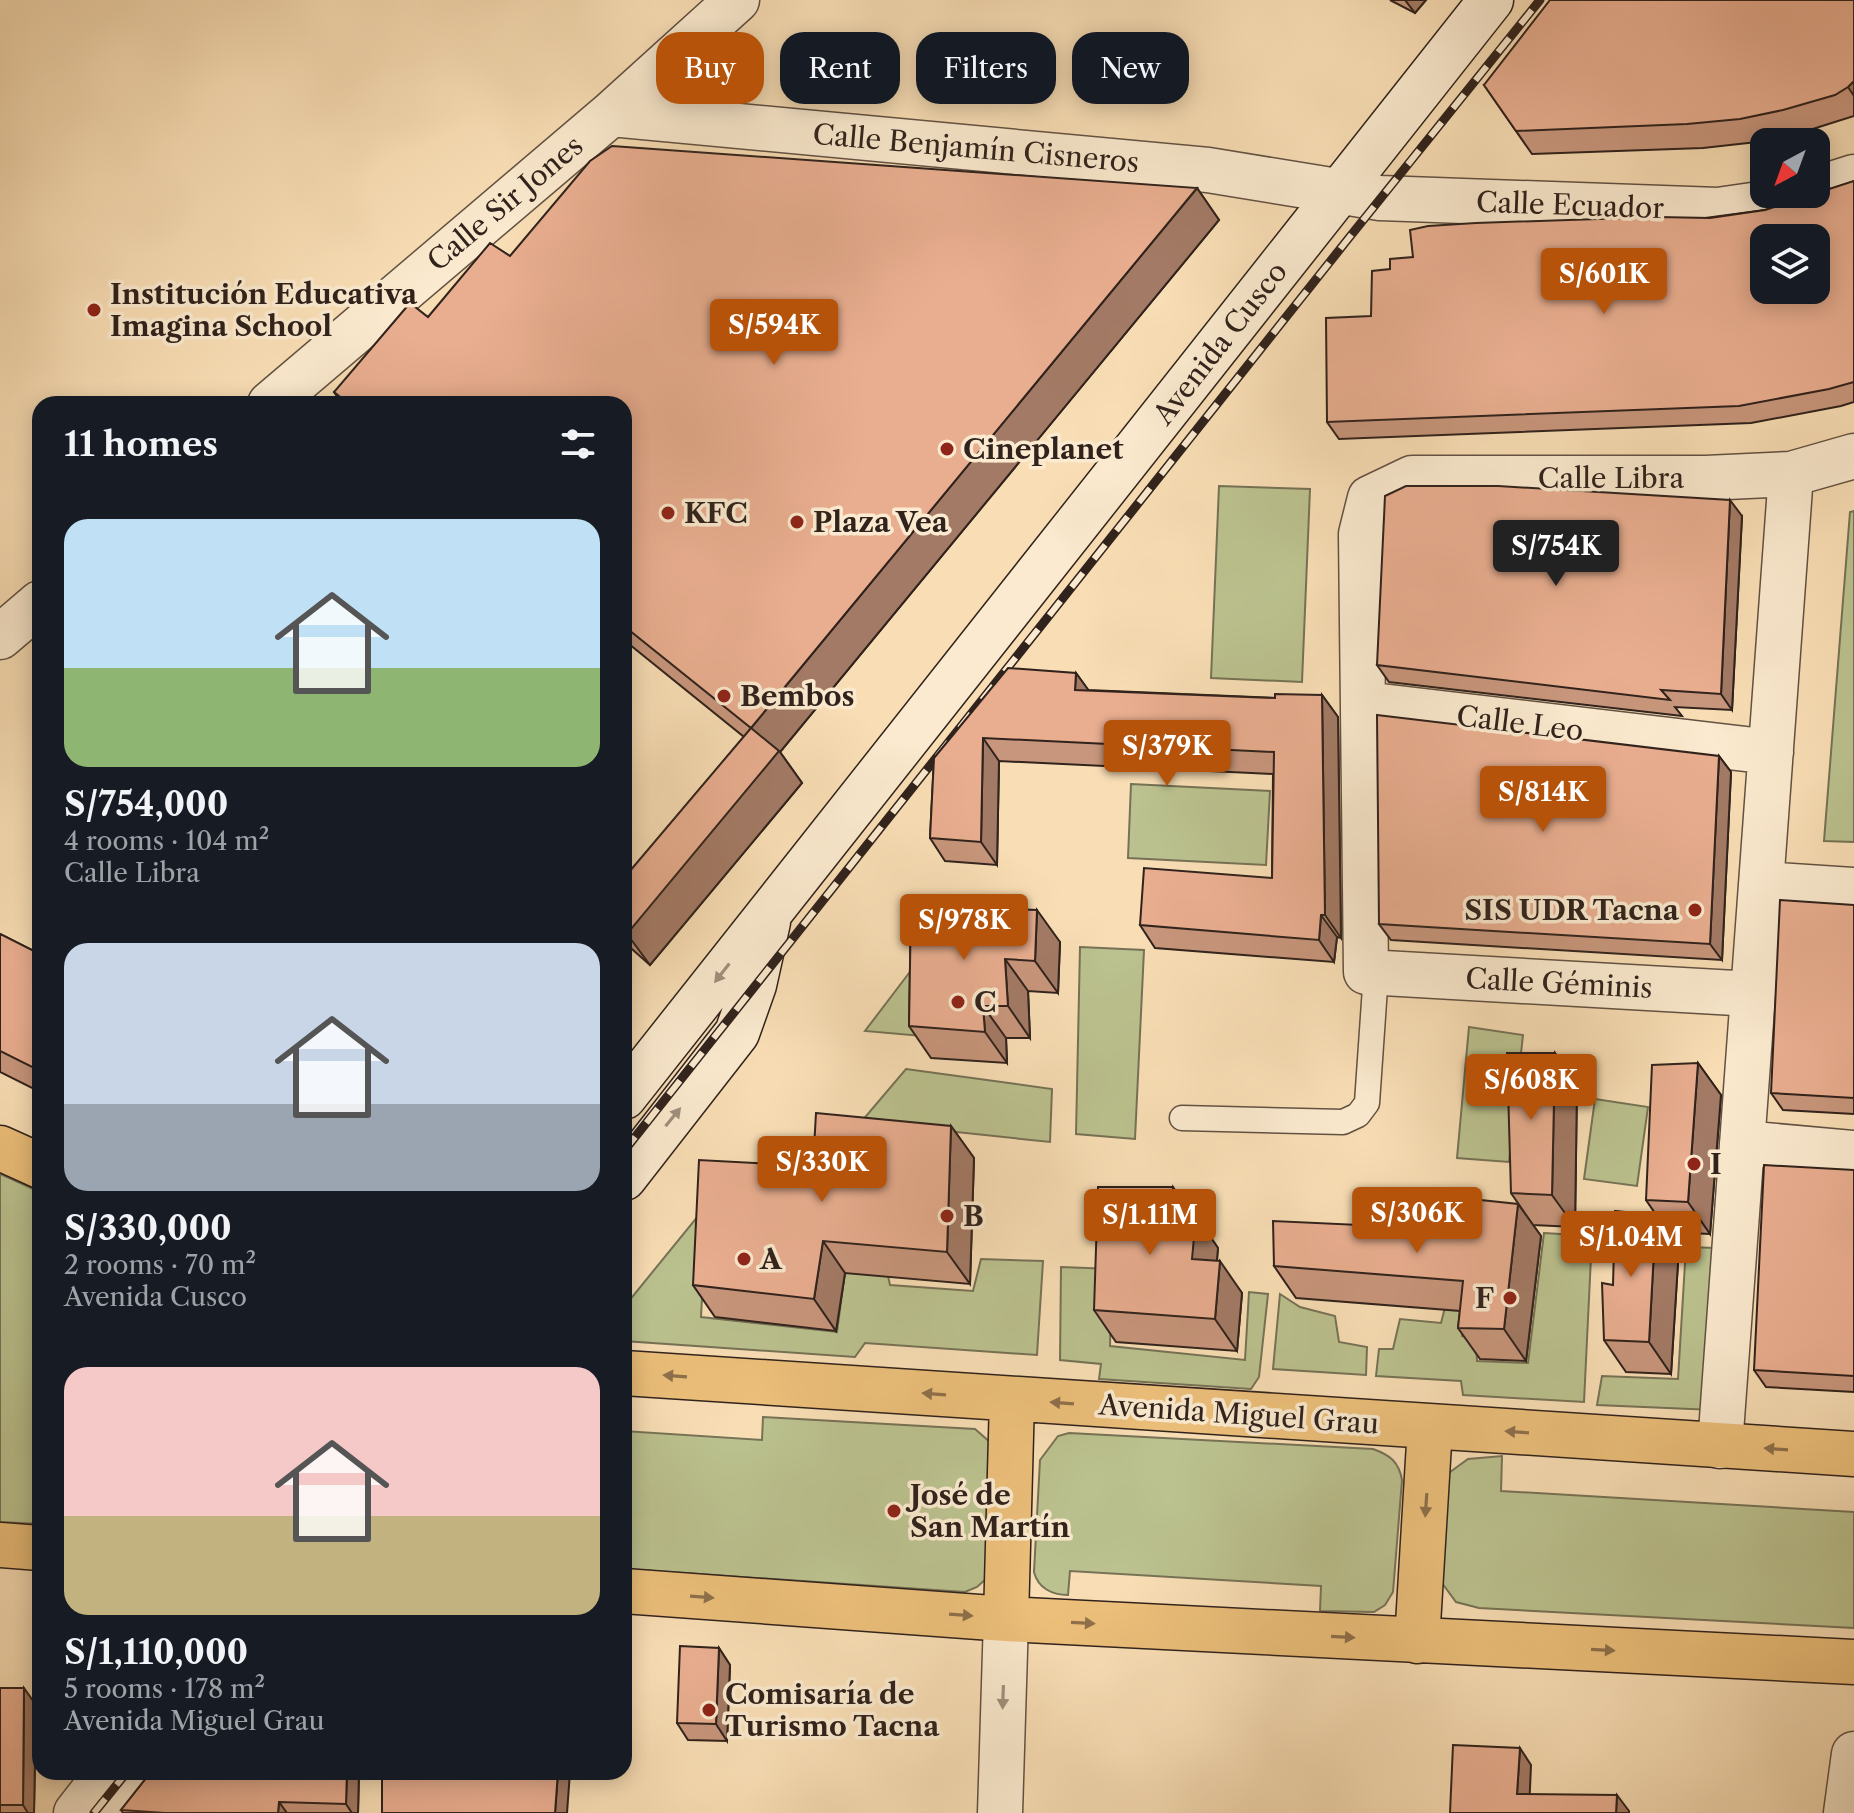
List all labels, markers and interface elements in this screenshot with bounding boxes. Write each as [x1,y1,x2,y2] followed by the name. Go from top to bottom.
[656,32,764,104] chip: Buy
[780,32,900,104] chip: Rent
[916,32,1056,104] chip: Filters
[1072,32,1189,104] chip: New
[811,117,1141,179] street label: Calle Benjamín Cisneros
[420,128,590,278] street label: Calle Sir Jones
[1750,128,1830,208] north arrow
[1750,128,1830,304] map controls
[1475,185,1665,225] street label: Calle Ecuador
[1750,224,1830,304] button: layers
[1539,248,1669,316] pin: S/601K
[1145,255,1294,432] street label: Avenida Cusco
[1559,258,1649,290] text: S/601K
[110,277,418,343] place label: Institución Educativa Imagina School
[709,299,839,367] pin: S/594K
[85,301,103,319] marker: Institución Educativa Imagina School
[728,309,820,341] text: S/594K
[556,422,600,466] icon: filters
[64,423,218,465] text: 11 homes
[963,432,1124,466] place label: Cineplanet
[938,440,956,458] marker: Cineplanet
[1538,461,1684,495] street label: Calle Libra
[684,496,748,530] place label: KFC
[659,504,677,522] marker: KFC
[813,505,949,539] place label: Plaza Vea
[788,513,806,531] marker: Plaza Vea
[1491,520,1621,588] pin: S/754K
[1511,530,1601,562] text: S/754K
[260,571,404,715] icon: home
[740,679,854,713] place label: Bembos
[715,687,733,705] marker: Bembos
[1455,698,1585,748] street label: Calle Leo
[1102,720,1232,788] pin: S/379K
[1122,730,1212,762] text: S/379K
[1478,766,1608,834] pin: S/814K
[1498,776,1588,808] text: S/814K
[64,783,228,825] text: S/754,000
[64,825,269,857] text: 4 rooms · 104 m²
[64,857,200,889] text: Calle Libra
[1464,893,1680,927] place label: SIS UDR Tacna
[899,894,1029,962] pin: S/978K
[1686,901,1704,919] marker: SIS UDR Tacna
[918,904,1010,936] text: S/978K
[1465,961,1653,1005] street label: Calle Géminis
[714,963,730,983] one-way arrow
[974,985,997,1019] place label: C
[949,993,967,1011] marker: C
[260,995,404,1139] icon: home
[1466,1054,1596,1122] pin: S/608K
[1484,1064,1578,1096] text: S/608K
[664,1107,681,1127] one-way arrow
[757,1136,887,1204] pin: S/330K
[776,1146,868,1178] text: S/330K
[1710,1147,1722,1181] place label: I
[1685,1155,1703,1173] marker: I
[1352,1187,1482,1255] pin: S/306K
[1076,1189,1224,1257] pin: S/1.11M
[1370,1197,1464,1229] text: S/306K
[963,1199,984,1233] place label: B
[1102,1199,1198,1231] text: S/1.11M
[64,1207,232,1249] text: S/330,000
[938,1207,956,1225] marker: B
[1557,1211,1705,1279] pin: S/1.04M
[1579,1221,1683,1253] text: S/1.04M
[759,1242,783,1276] place label: A
[64,1249,256,1281] text: 2 rooms · 70 m²
[735,1250,753,1268] marker: A
[64,1281,247,1313] text: Avenida Cusco
[1475,1281,1494,1315] place label: F
[1501,1289,1519,1307] marker: F
[662,1369,687,1382] one-way arrow
[921,1387,946,1400] one-way arrow
[1097,1387,1380,1441] street label: Avenida Miguel Grau
[1049,1396,1074,1409] one-way arrow
[260,1419,404,1563] icon: home
[1504,1426,1529,1439] one-way arrow
[1763,1442,1788,1455] one-way arrow
[905,1478,1070,1544] place label: José de San Martín
[1419,1493,1432,1518] one-way arrow
[885,1502,903,1520] marker: José de San Martín
[690,1591,715,1604] one-way arrow
[949,1609,974,1622] one-way arrow
[1071,1617,1096,1630] one-way arrow
[64,1631,248,1673] text: S/1,110,000
[1331,1631,1356,1644] one-way arrow
[1591,1644,1616,1657] one-way arrow
[64,1673,265,1705] text: 5 rooms · 178 m²
[725,1677,940,1743] place label: Comisaría de Turismo Tacna
[997,1685,1010,1710] one-way arrow
[700,1701,718,1719] marker: Comisaría de Turismo Tacna
[64,1705,325,1737] text: Avenida Miguel Grau

